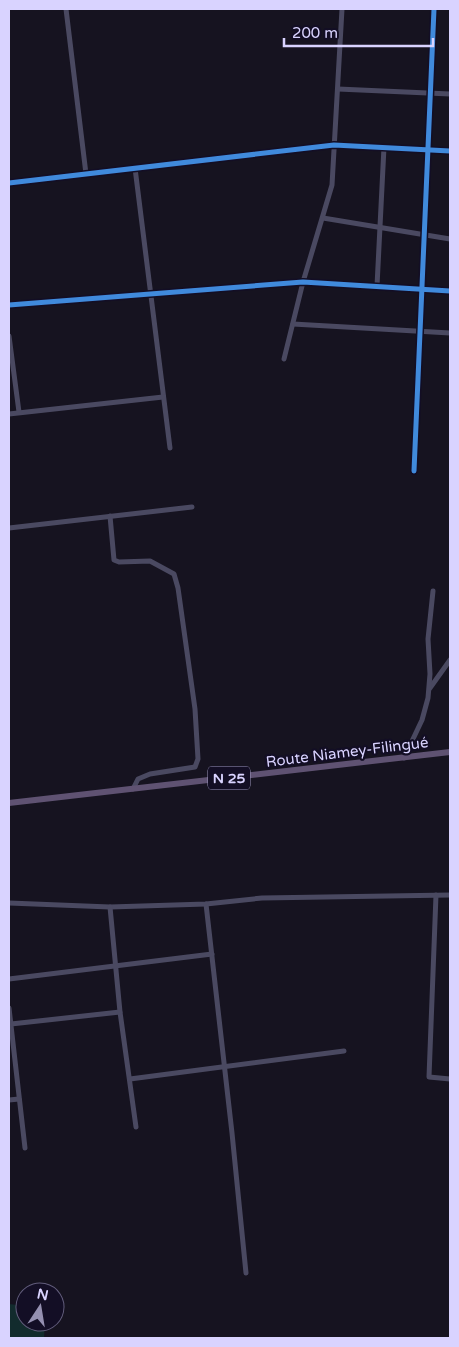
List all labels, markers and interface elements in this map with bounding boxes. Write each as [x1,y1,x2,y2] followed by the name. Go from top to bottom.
[284,15,433,47] scale bar
[292,24,338,42] text: 200 m
[265,733,429,771] street label: Route Niamey-Filingué
[208,766,250,790] road number: N 25
[15,1282,65,1332] north arrow
[35,1285,50,1304] text: N

